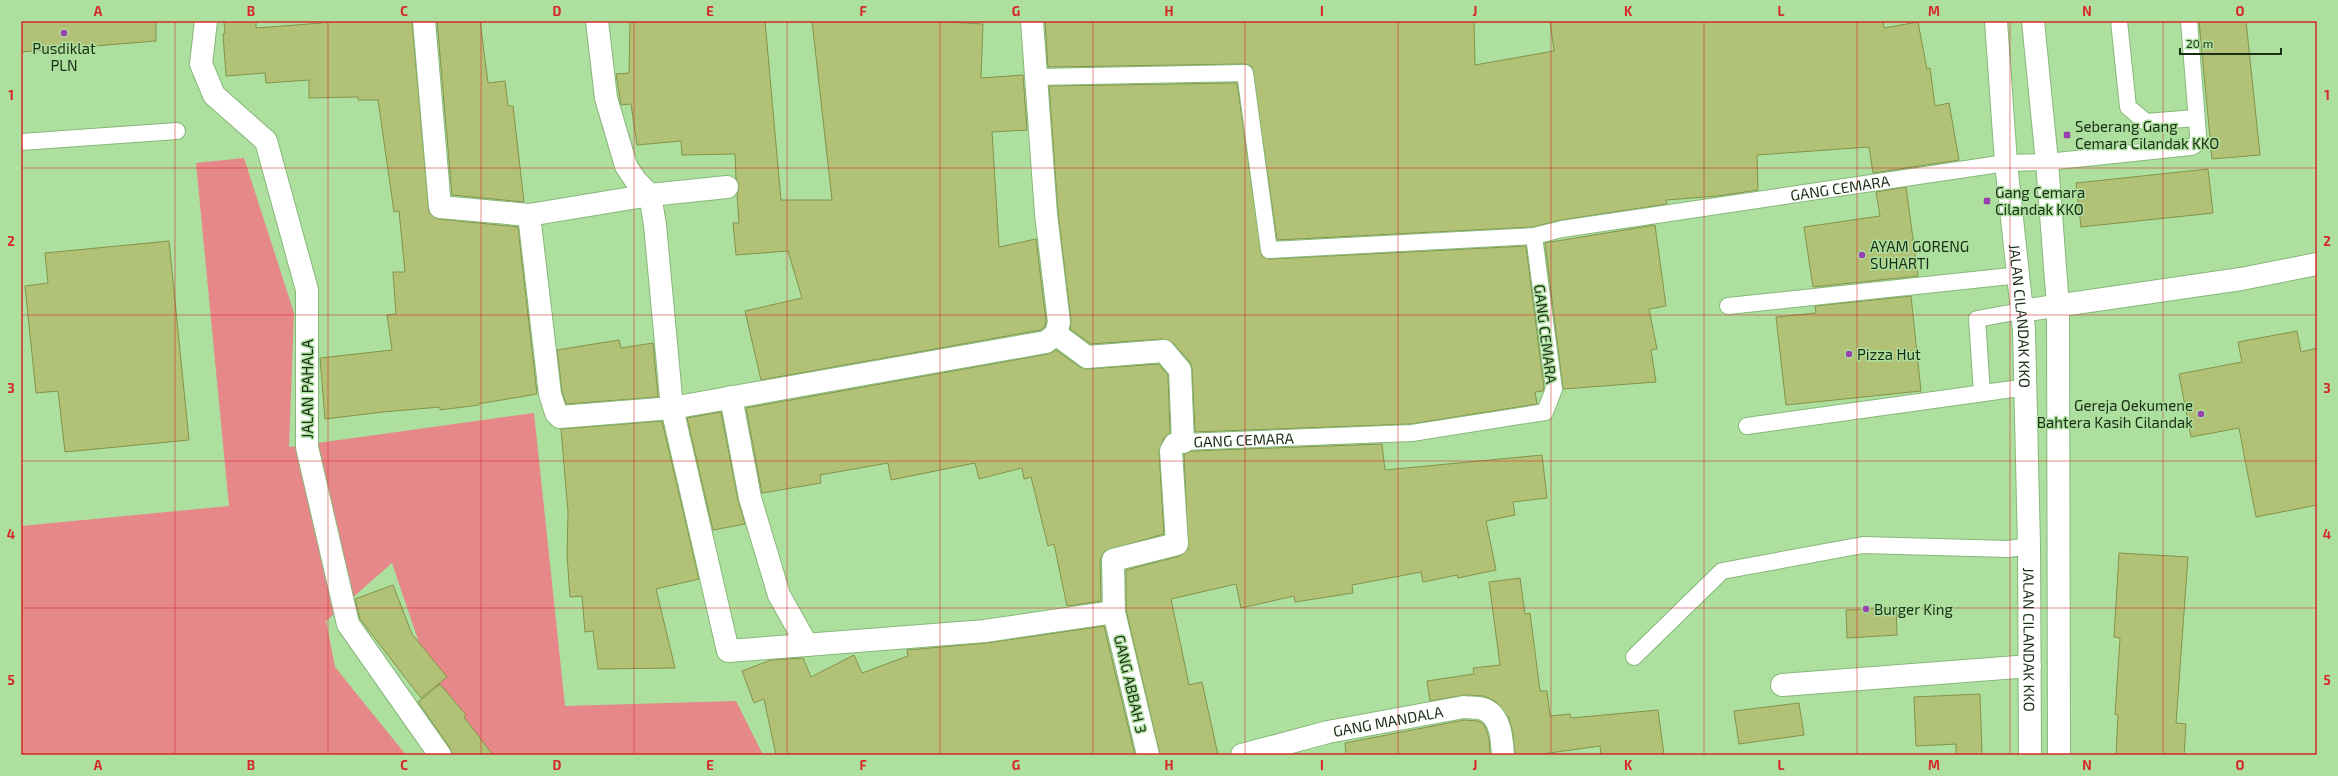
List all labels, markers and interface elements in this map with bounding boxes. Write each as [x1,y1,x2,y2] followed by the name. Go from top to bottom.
[94,3,103,19] text: A
[247,3,255,19] text: B
[400,3,408,19] text: C
[553,3,562,19] text: D
[706,3,714,19] text: E
[859,3,867,19] text: F
[1012,3,1020,19] text: G
[1165,3,1174,19] text: H
[1320,3,1324,19] text: I
[1473,3,1477,19] text: J
[1624,3,1633,19] text: K
[1778,3,1785,19] text: L
[1928,3,1940,19] text: M
[2082,3,2092,19] text: N
[2236,3,2245,19] text: O
[59,28,69,38] marker: Pusdiklat PLN
[2180,30,2281,56] scale bar
[2186,36,2213,50] text: 20 m
[32,39,96,74] place label: Pusdiklat PLN
[8,87,14,103] text: 1
[2324,87,2330,103] text: 1
[2075,117,2219,152] place label: Seberang Gang Cemara Cilandak KKO
[2062,130,2072,140] marker: Seberang Gang Cemara Cilandak KKO
[1789,171,1892,204] street label: GANG CEMARA
[1995,183,2085,218] place label: Gang Cemara Cilandak KKO
[1982,196,1992,206] marker: Gang Cemara Cilandak KKO
[7,233,15,249] text: 2
[2323,233,2331,249] text: 2
[1870,237,1969,272] place label: AYAM GORENG SUHARTI
[2006,243,2034,388] street label: JALAN CILANDAK KKO
[1857,250,1867,260] marker: AYAM GORENG SUHARTI
[1531,283,1561,385] street label: GANG CEMARA
[298,339,316,439] street label: JALAN PAHALA
[1857,345,1921,363] place label: Pizza Hut
[1844,349,1854,359] marker: Pizza Hut
[7,380,15,396] text: 3
[2323,380,2331,396] text: 3
[2037,396,2193,431] place label: Gereja Oekumene Bahtera Kasih Cilandak
[2196,409,2206,419] marker: Gereja Oekumene Bahtera Kasih Cilandak
[1193,429,1295,451] street label: GANG CEMARA
[7,526,15,542] text: 4
[2323,526,2331,542] text: 4
[2020,567,2039,712] street label: JALAN CILANDAK KKO
[1874,600,1954,618] place label: Burger King
[1861,604,1871,614] marker: Burger King
[1111,633,1151,735] street label: GANG ABBAH 3
[7,672,15,688] text: 5
[2323,672,2331,688] text: 5
[1332,702,1445,740] street label: GANG MANDALA
[94,757,103,773] text: A
[247,757,255,773] text: B
[400,757,408,773] text: C
[553,757,562,773] text: D
[706,757,714,773] text: E
[859,757,867,773] text: F
[1012,757,1020,773] text: G
[1165,757,1174,773] text: H
[1320,757,1324,773] text: I
[1473,757,1477,773] text: J
[1624,757,1633,773] text: K
[1778,757,1785,773] text: L
[1928,757,1940,773] text: M
[2082,757,2092,773] text: N
[2236,757,2245,773] text: O

